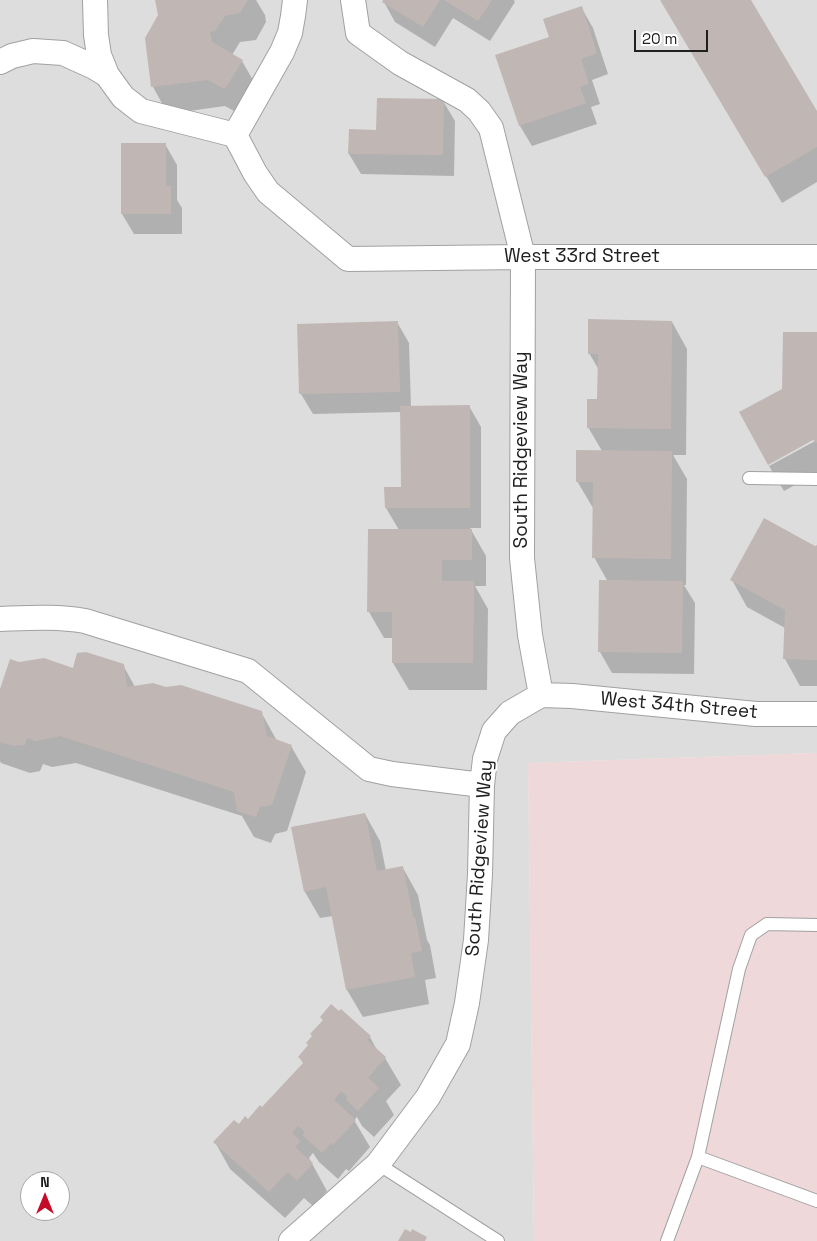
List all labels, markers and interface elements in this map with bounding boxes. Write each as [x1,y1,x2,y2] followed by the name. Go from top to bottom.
[637,20,711,52] scale bar
[642,29,677,48] text: 20 m
[504,246,660,268] street label: West 33rd Street
[511,351,533,549] street label: South Ridgeview Way
[599,688,759,724] street label: West 34th Street
[462,759,498,957] street label: South Ridgeview Way
[20,1171,70,1221] north arrow
[40,1173,50,1191] text: N

